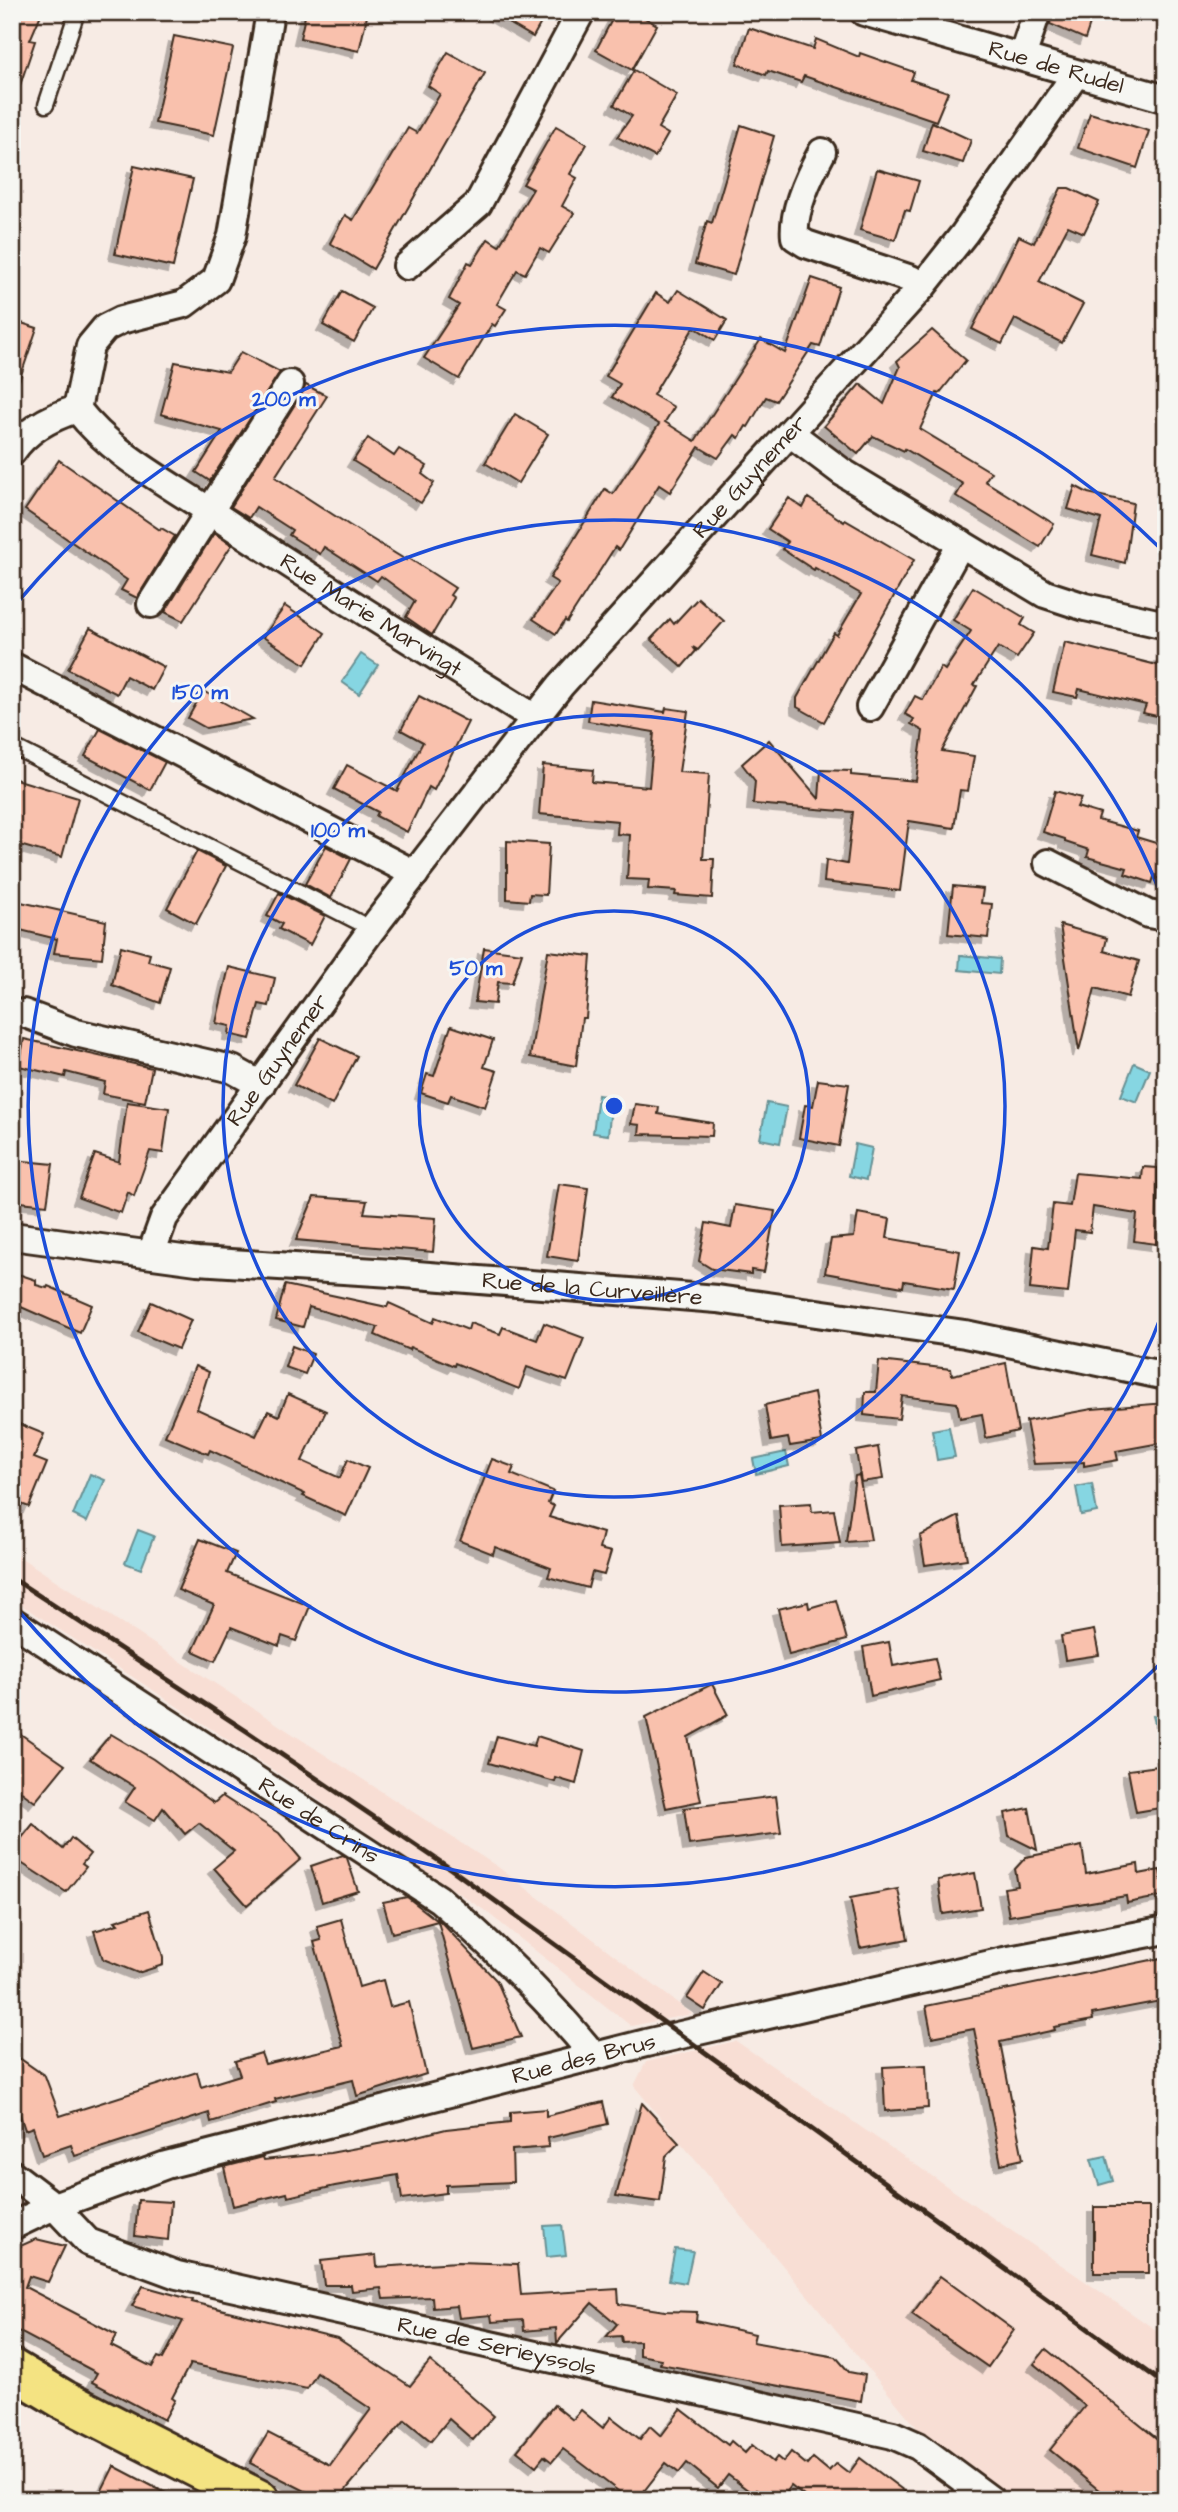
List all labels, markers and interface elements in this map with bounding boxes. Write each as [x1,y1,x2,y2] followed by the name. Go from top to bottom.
[985,33,1127,102] street label: Rue de Rudel
[251,385,316,414] text: 200 m
[685,408,815,546] street label: Rue Guynemer
[274,546,469,685] street label: Rue Marie Marvingt
[172,678,228,707] text: 150 m
[311,816,366,845] text: 100 m
[450,954,503,983] text: 50 m
[219,987,337,1133] street label: Rue Guynemer
[602,1094,626,1118] centre of rings
[481,1264,704,1314] street label: Rue de la Curveillère
[252,1769,386,1872] street label: Rue de Crins
[509,2025,659,2092] street label: Rue des Brus
[394,2309,599,2384] street label: Rue de Serieyssols

